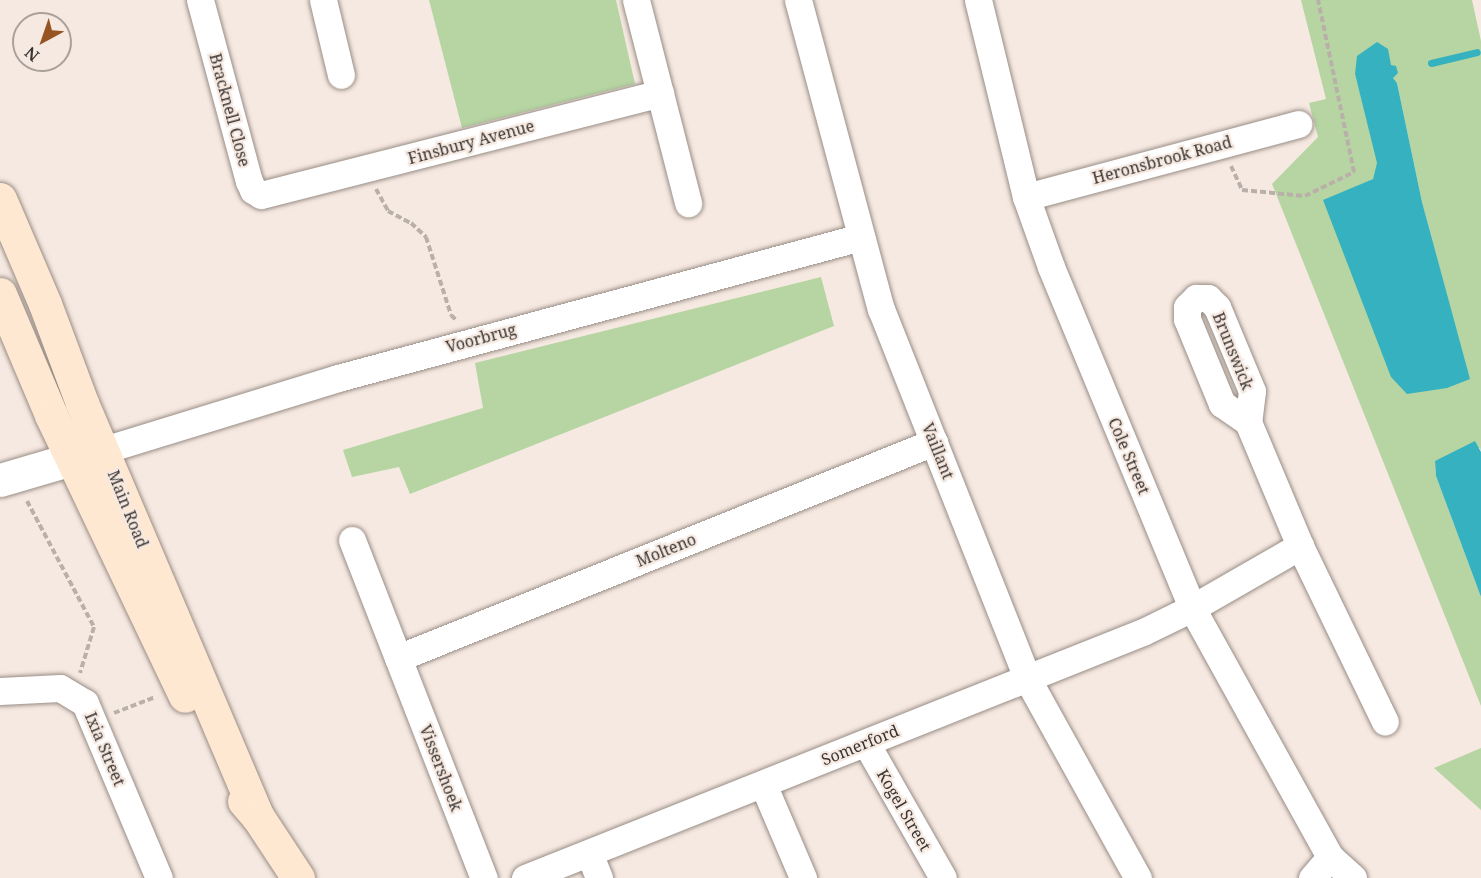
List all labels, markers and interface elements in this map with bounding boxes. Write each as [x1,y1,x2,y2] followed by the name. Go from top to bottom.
[12,12,72,72] north arrow
[20,42,44,67] text: N
[206,51,254,169] street label: Bracknell Close
[406,116,536,168] street label: Finsbury Avenue
[1090,132,1234,188] street label: Heronsbrook Road
[1209,309,1257,393] street label: Brunswick
[444,319,518,357] street label: Voorbrug
[1104,415,1154,497] street label: Cole Street
[918,420,958,482] street label: Vaillant
[104,467,152,551] street label: Main Road
[633,529,699,571] street label: Molteno
[81,709,129,789] street label: Ixia Street
[819,721,901,769] street label: Somerford
[416,722,466,814] street label: Vissershoek
[873,766,935,854] street label: Kogel Street

